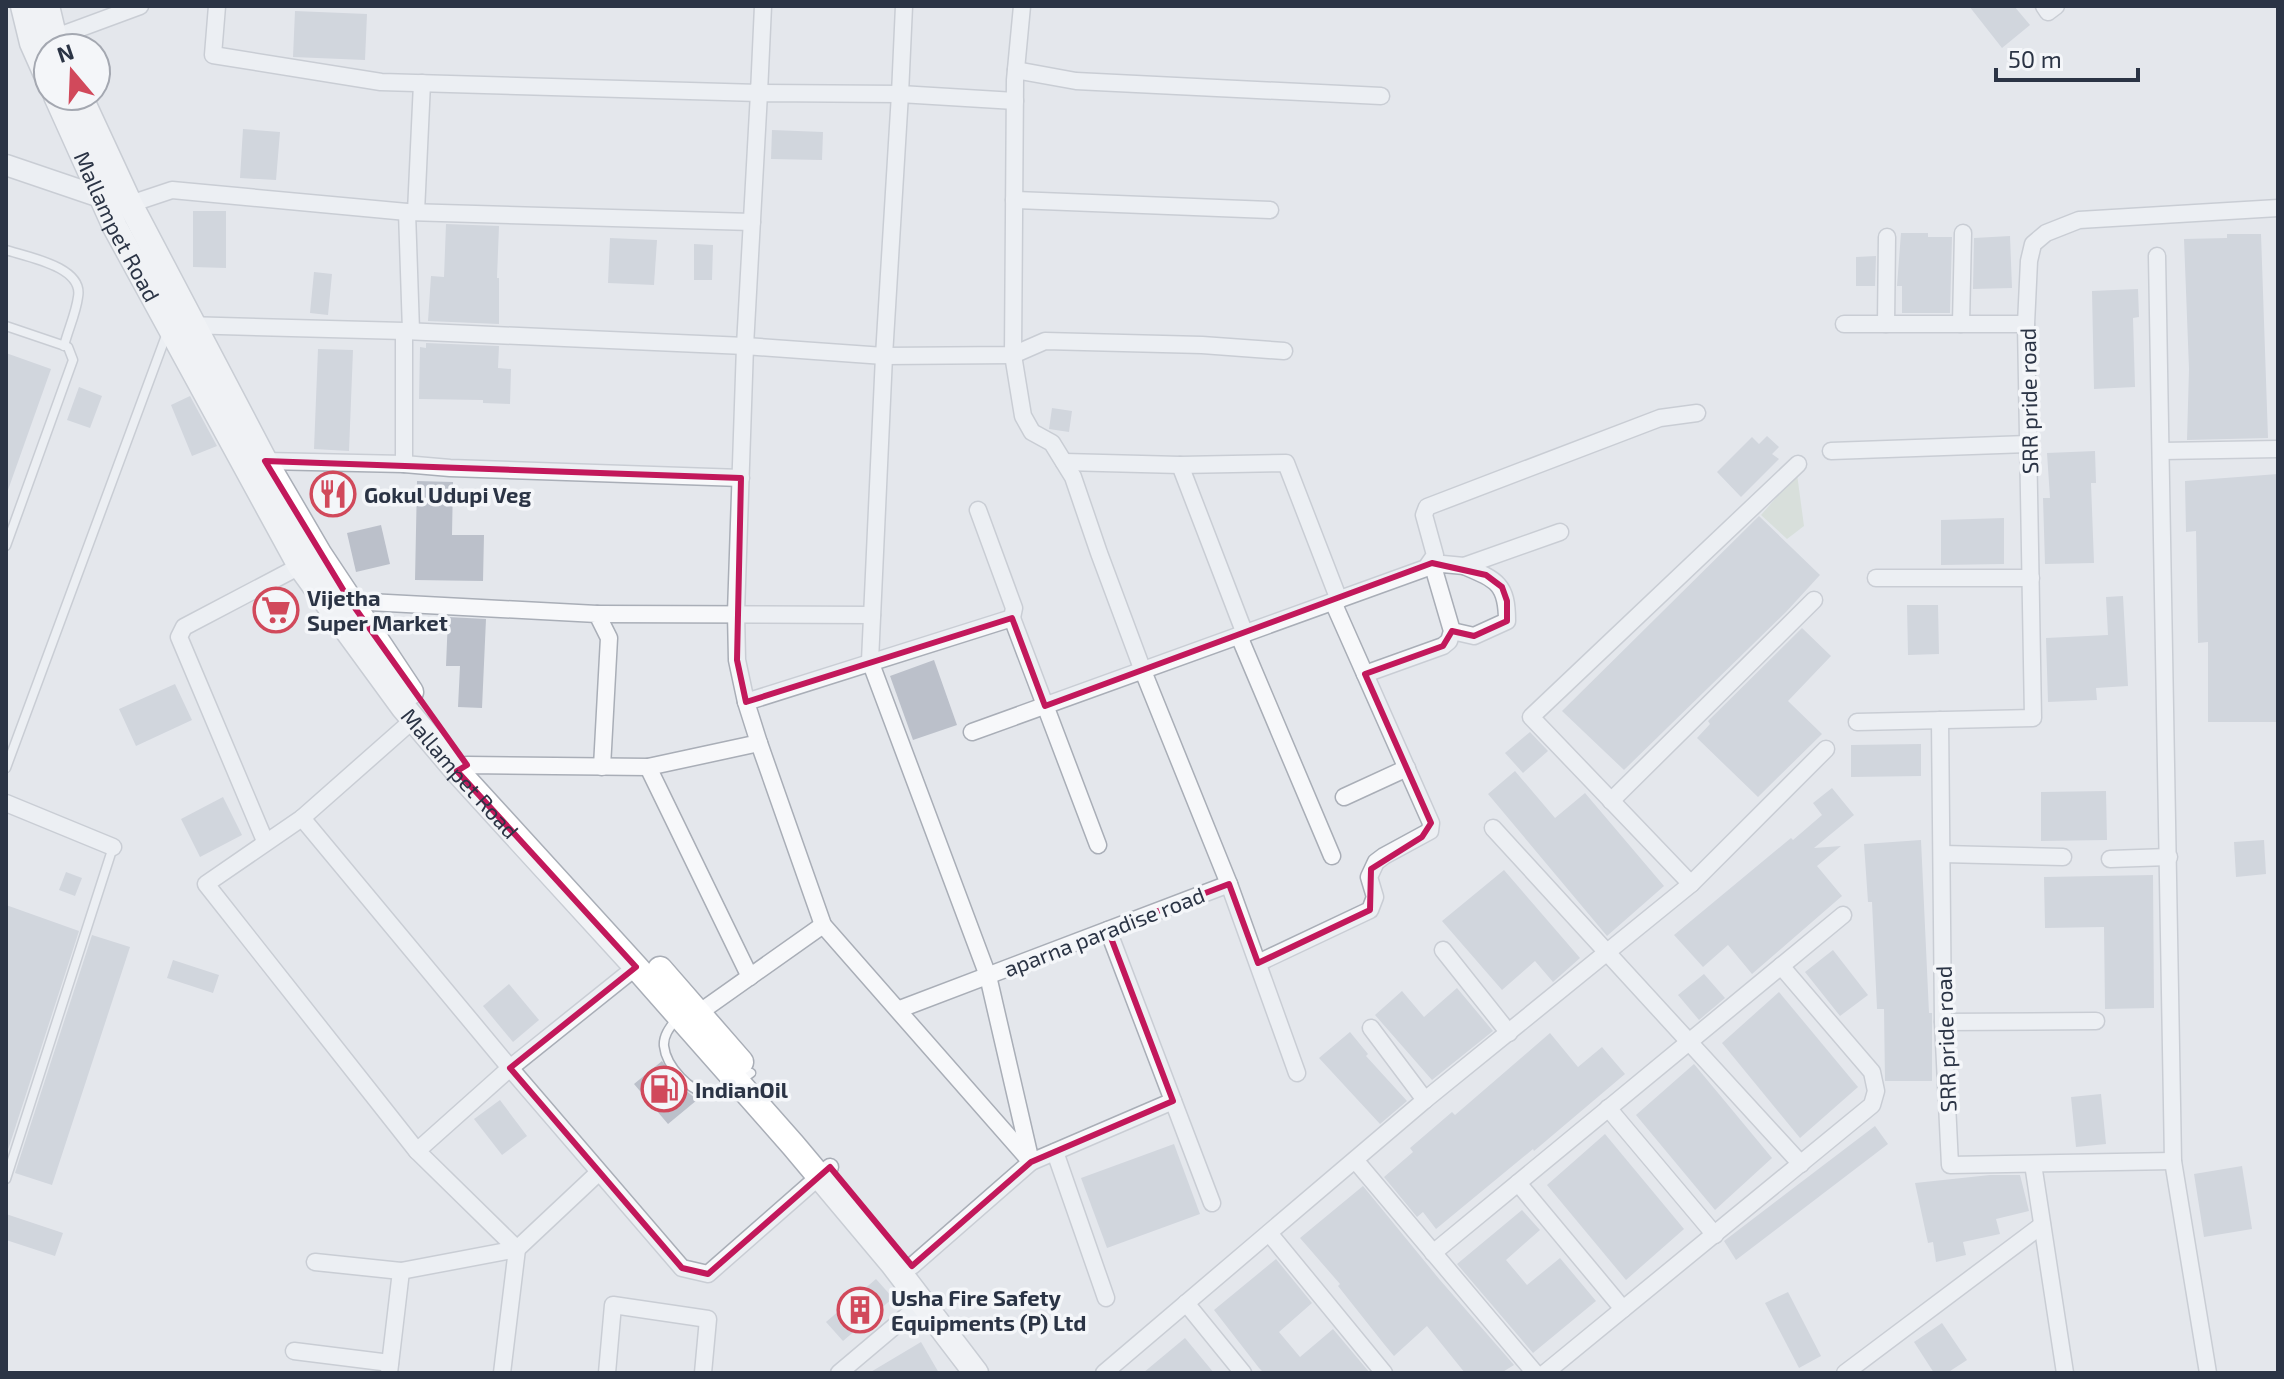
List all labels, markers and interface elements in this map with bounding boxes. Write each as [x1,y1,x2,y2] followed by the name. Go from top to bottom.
[32,32,112,112] north arrow
[1996,32,2138,82] scale bar
[53,37,77,67] text: N
[2008,44,2062,73] text: 50 m
[70,147,166,306] street label: Mallampet Road
[2014,328,2042,474] street label: SRR pride road
[309,470,357,518] restaurant icon: Gokul Udupi Veg
[364,481,532,507] place label: Gokul Udupi Veg
[307,584,448,635] place label: Vijetha Super Market
[252,586,300,634] supermarket icon: Vijetha Super Market
[396,703,525,843] street label: Mallampet Road
[1000,881,1208,981] street label: aparna paradise road
[1929,965,1961,1113] street label: SRR pride road
[640,1065,688,1113] fuel station icon: IndianOil
[695,1076,789,1102] place label: IndianOil
[891,1284,1086,1335] place label: Usha Fire Safety Equipments (P) Ltd
[836,1286,884,1334] building icon: Usha Fire Safety Equipments (P) Ltd

